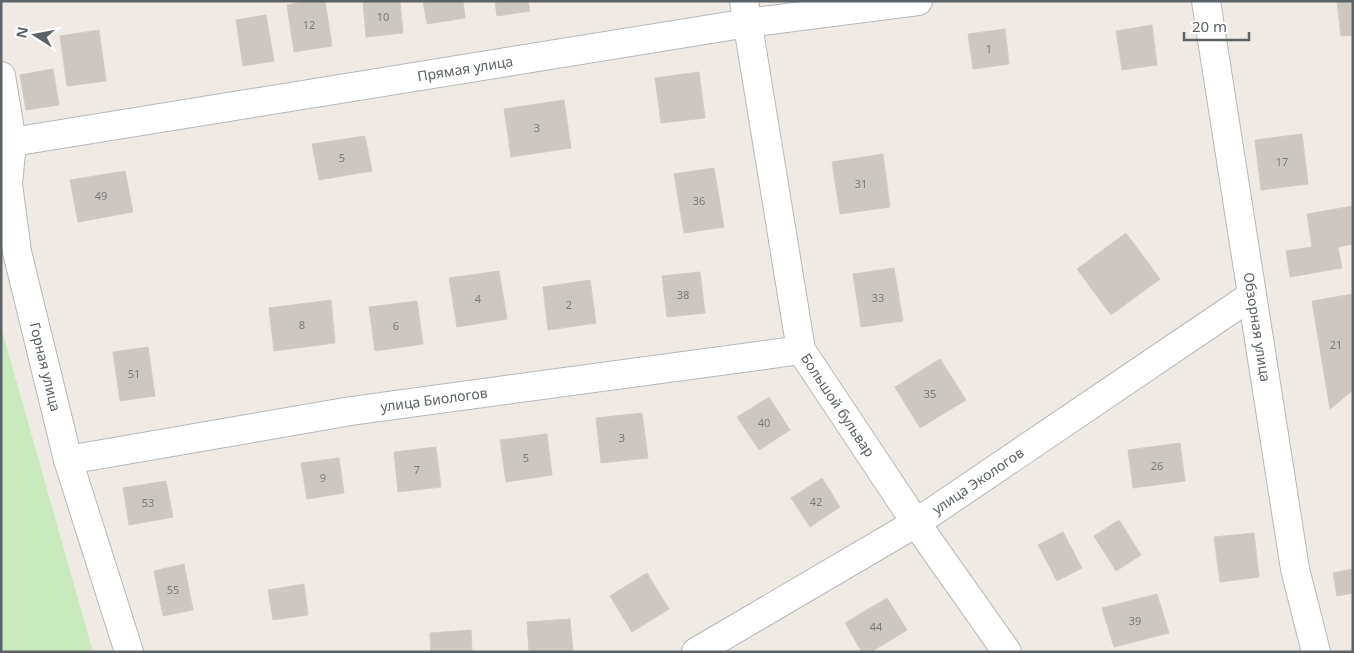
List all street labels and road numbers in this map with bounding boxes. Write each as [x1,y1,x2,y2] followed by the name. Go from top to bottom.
[416,51,514,85] street label: Прямая улица
[1240,271,1276,383] street label: Обзорная улица
[26,320,66,413] street label: Горная улица
[797,350,879,460] street label: Большой бульвар
[379,383,489,416] street label: улица Биологов
[928,443,1027,518] street label: улица Экологов

